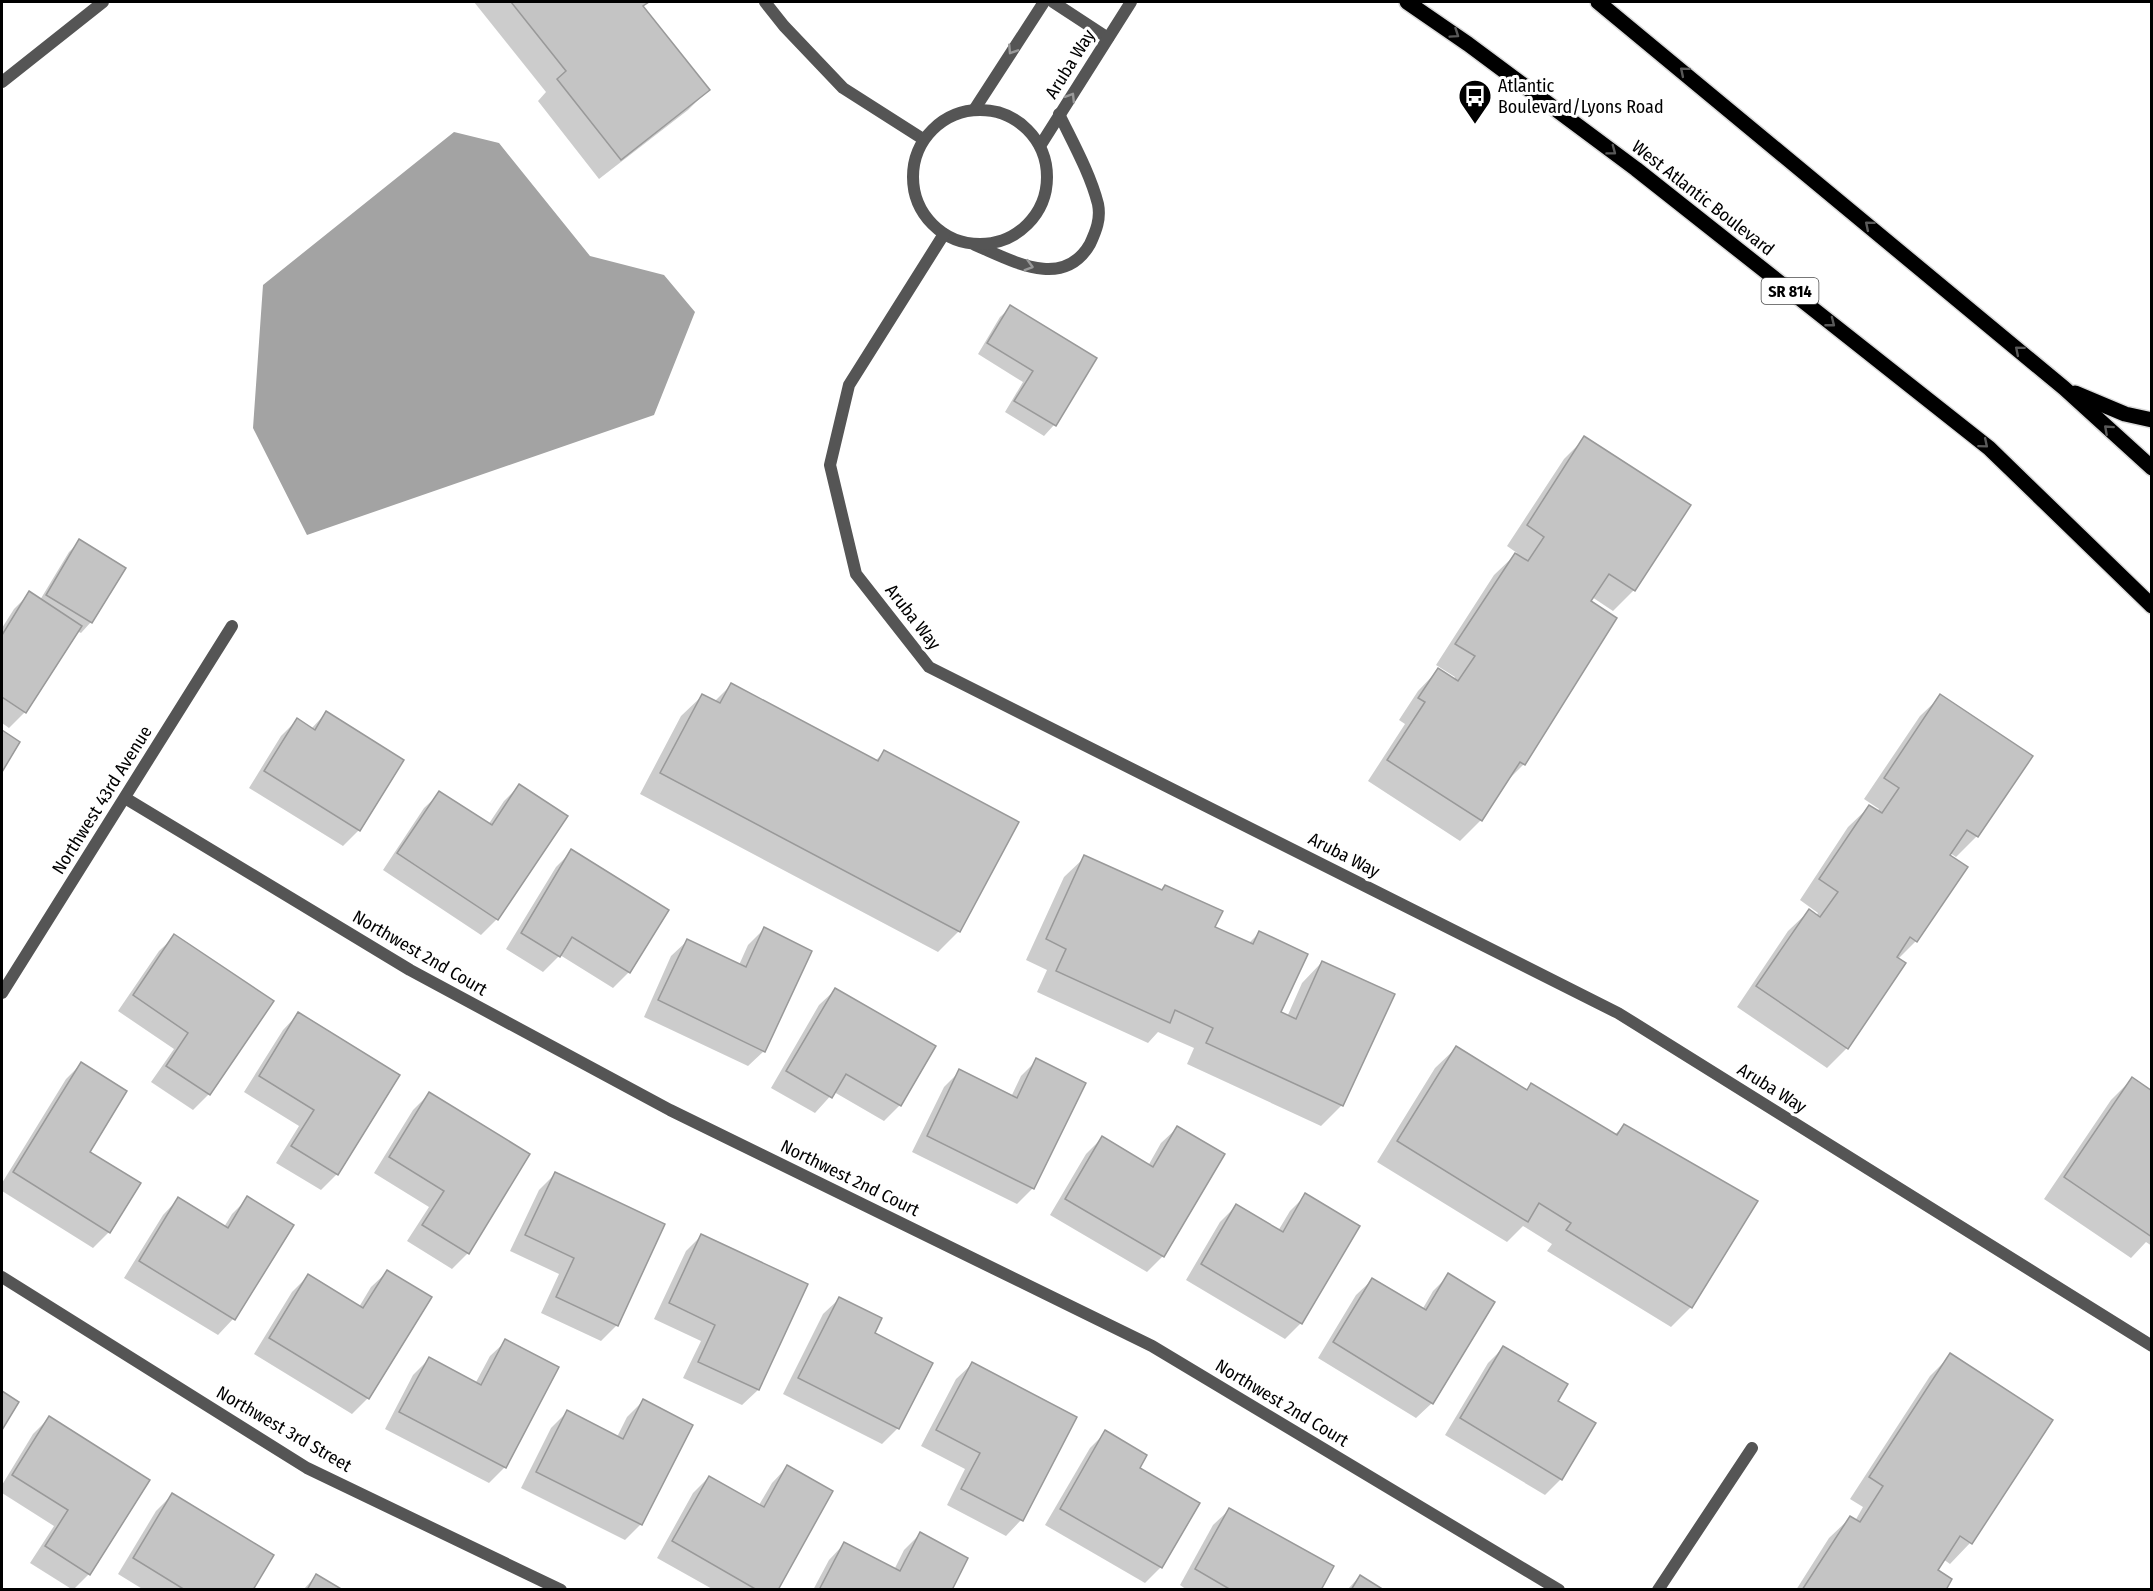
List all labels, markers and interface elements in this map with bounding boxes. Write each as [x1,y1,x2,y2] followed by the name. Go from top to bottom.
[1040,25,1100,103] street label: Aruba Way
[1448,27,1459,38] one-way arrow
[1009,44,1020,55] one-way arrow
[1680,67,1691,78] one-way arrow
[1498,75,1664,118] place label: Atlantic Boulevard/Lyons Road
[1457,78,1493,125] bus stop icon: Atlantic Boulevard/Lyons Road
[1063,92,1074,103] one-way arrow
[1627,136,1779,260] street label: West Atlantic Boulevard
[1605,143,1616,154] one-way arrow
[1865,222,1876,233] one-way arrow
[1023,259,1034,271] one-way arrow
[1762,278,1818,304] road number: SR 814
[1824,316,1835,327] one-way arrow
[2015,347,2026,358] one-way arrow
[2105,425,2115,436] one-way arrow
[1977,437,1988,448] one-way arrow
[881,580,945,654] street label: Aruba Way
[47,722,157,878] street label: Northwest 43rd Avenue
[1305,828,1383,882] street label: Aruba Way
[349,906,491,1000] street label: Northwest 2nd Court
[1733,1058,1811,1118] street label: Aruba Way
[777,1135,923,1221] street label: Northwest 2nd Court
[1211,1355,1353,1452] street label: Northwest 2nd Court
[212,1381,356,1477] street label: Northwest 3rd Street

